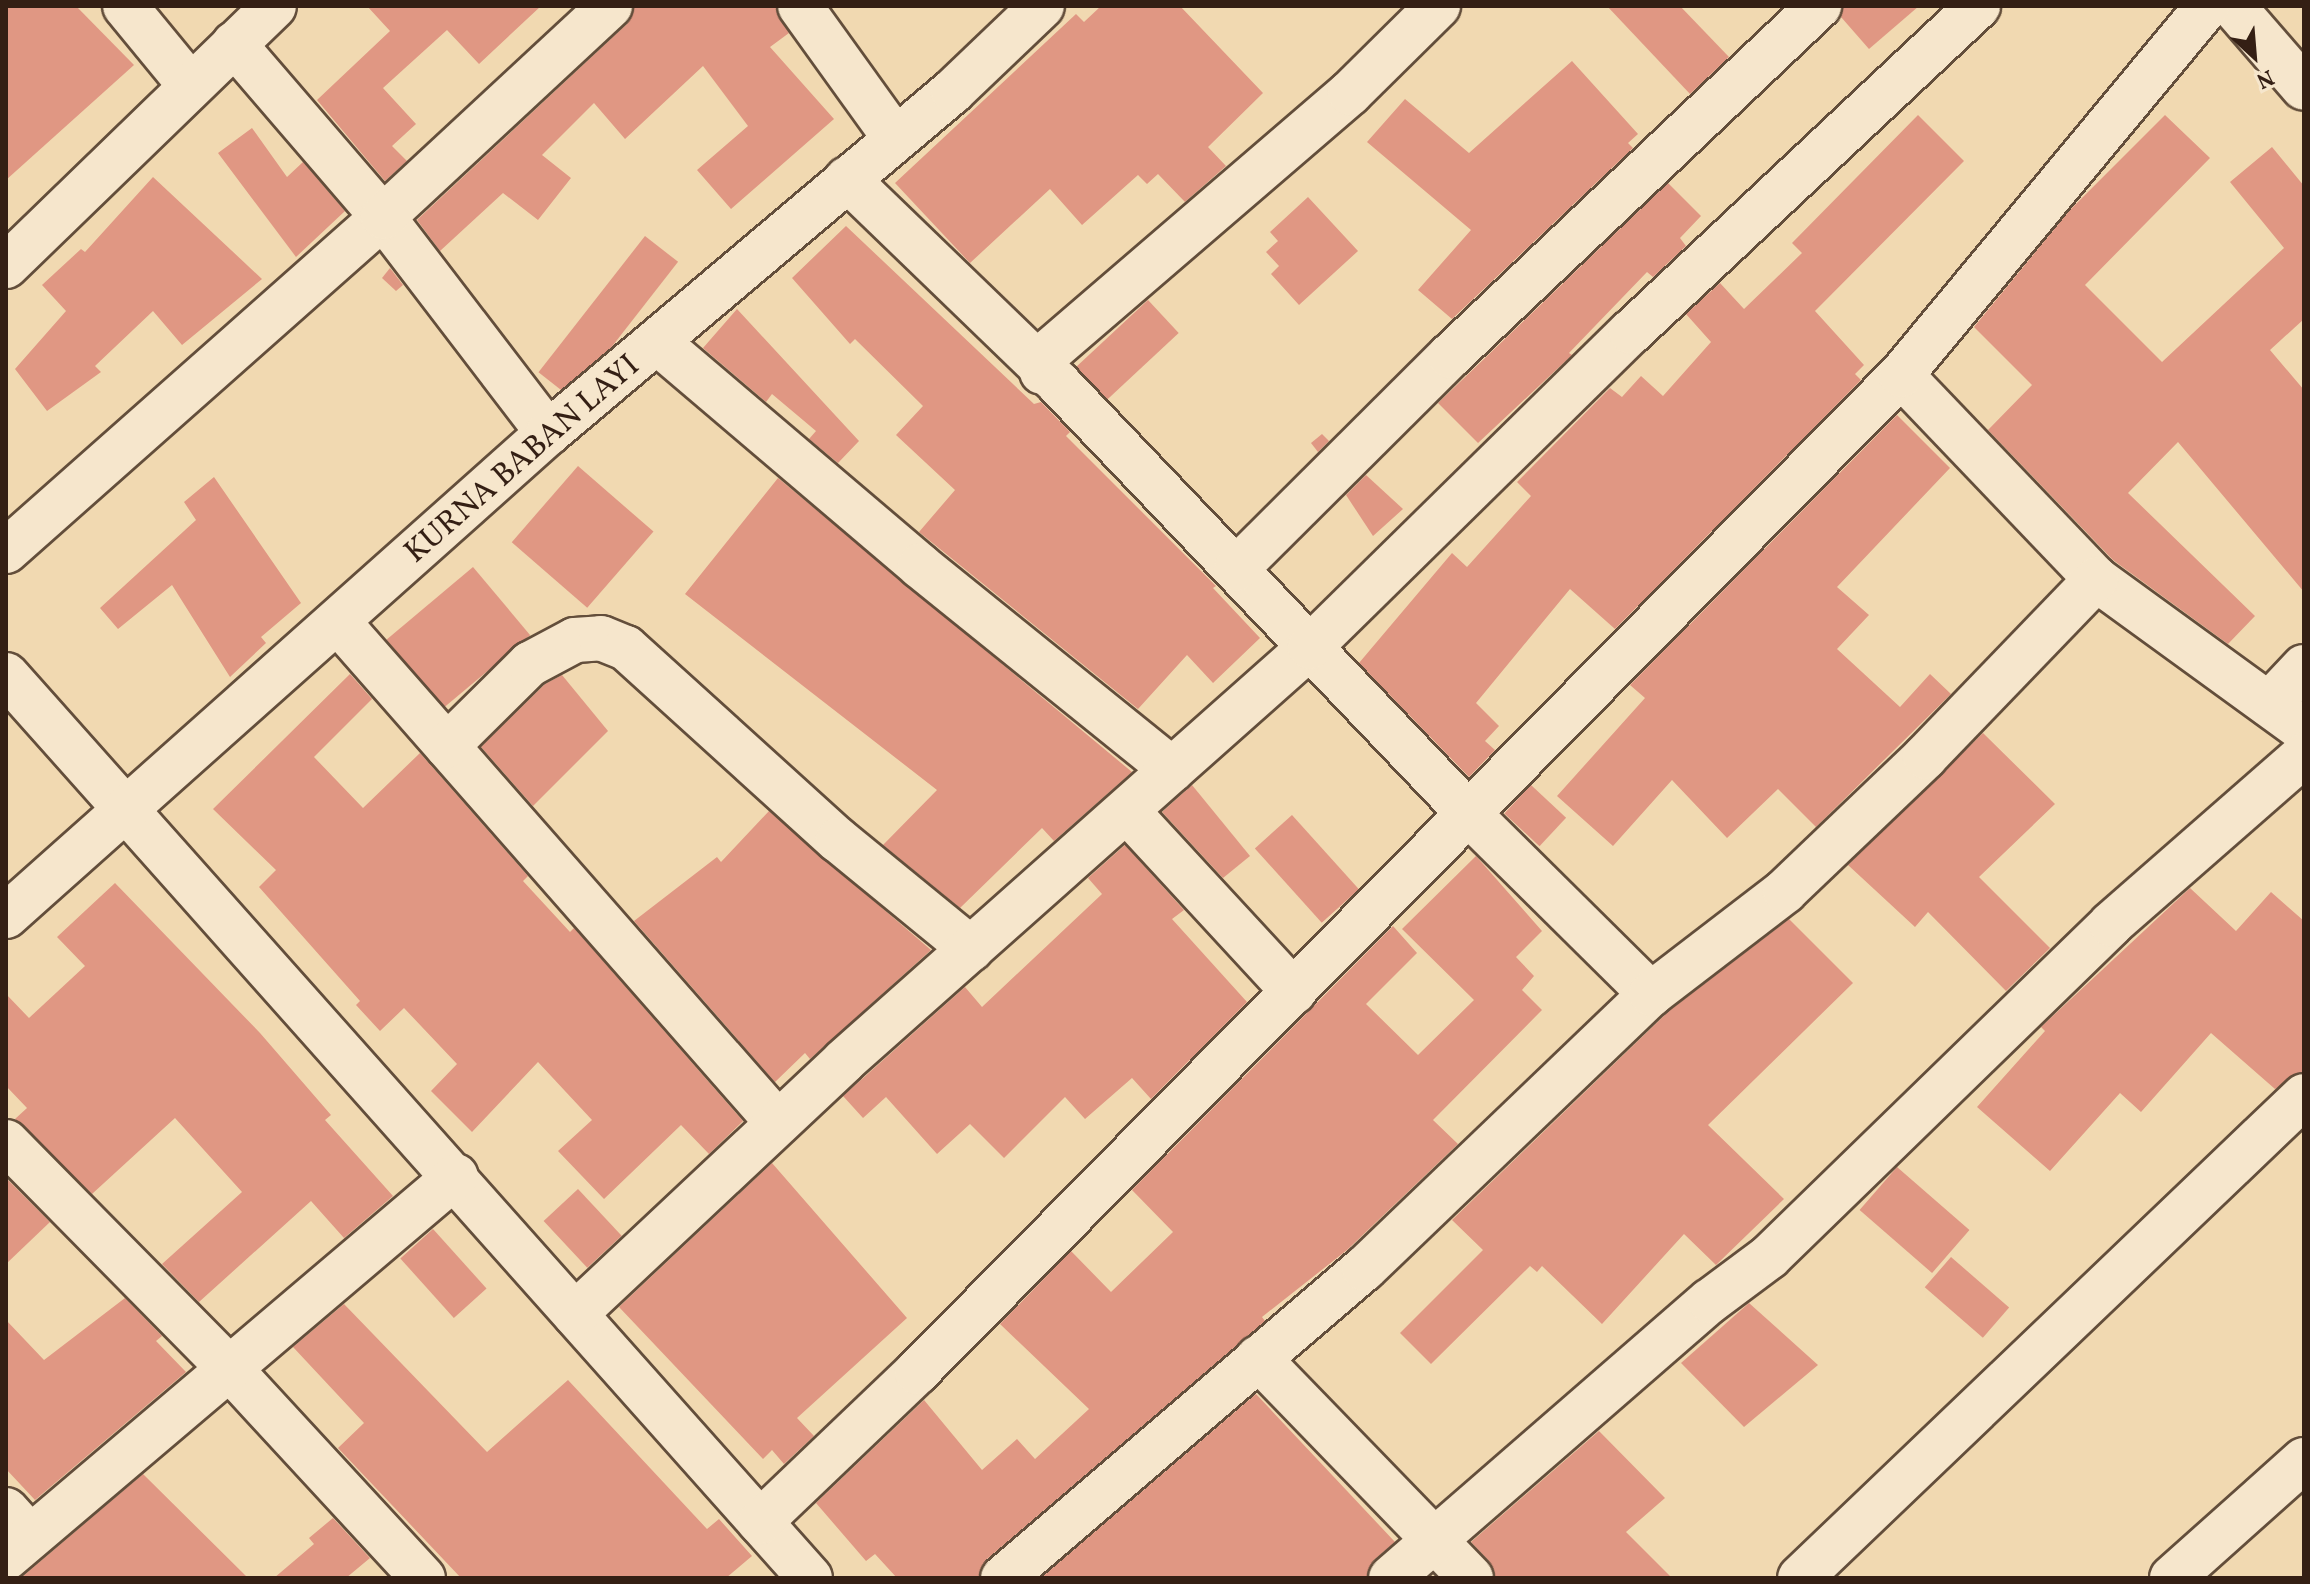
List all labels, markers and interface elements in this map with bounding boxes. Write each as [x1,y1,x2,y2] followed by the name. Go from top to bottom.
[2214,16,2294,96] north arrow
[2251,61,2279,95] text: N
[398,347,648,573] street label: KURNA BABAN LAYI

